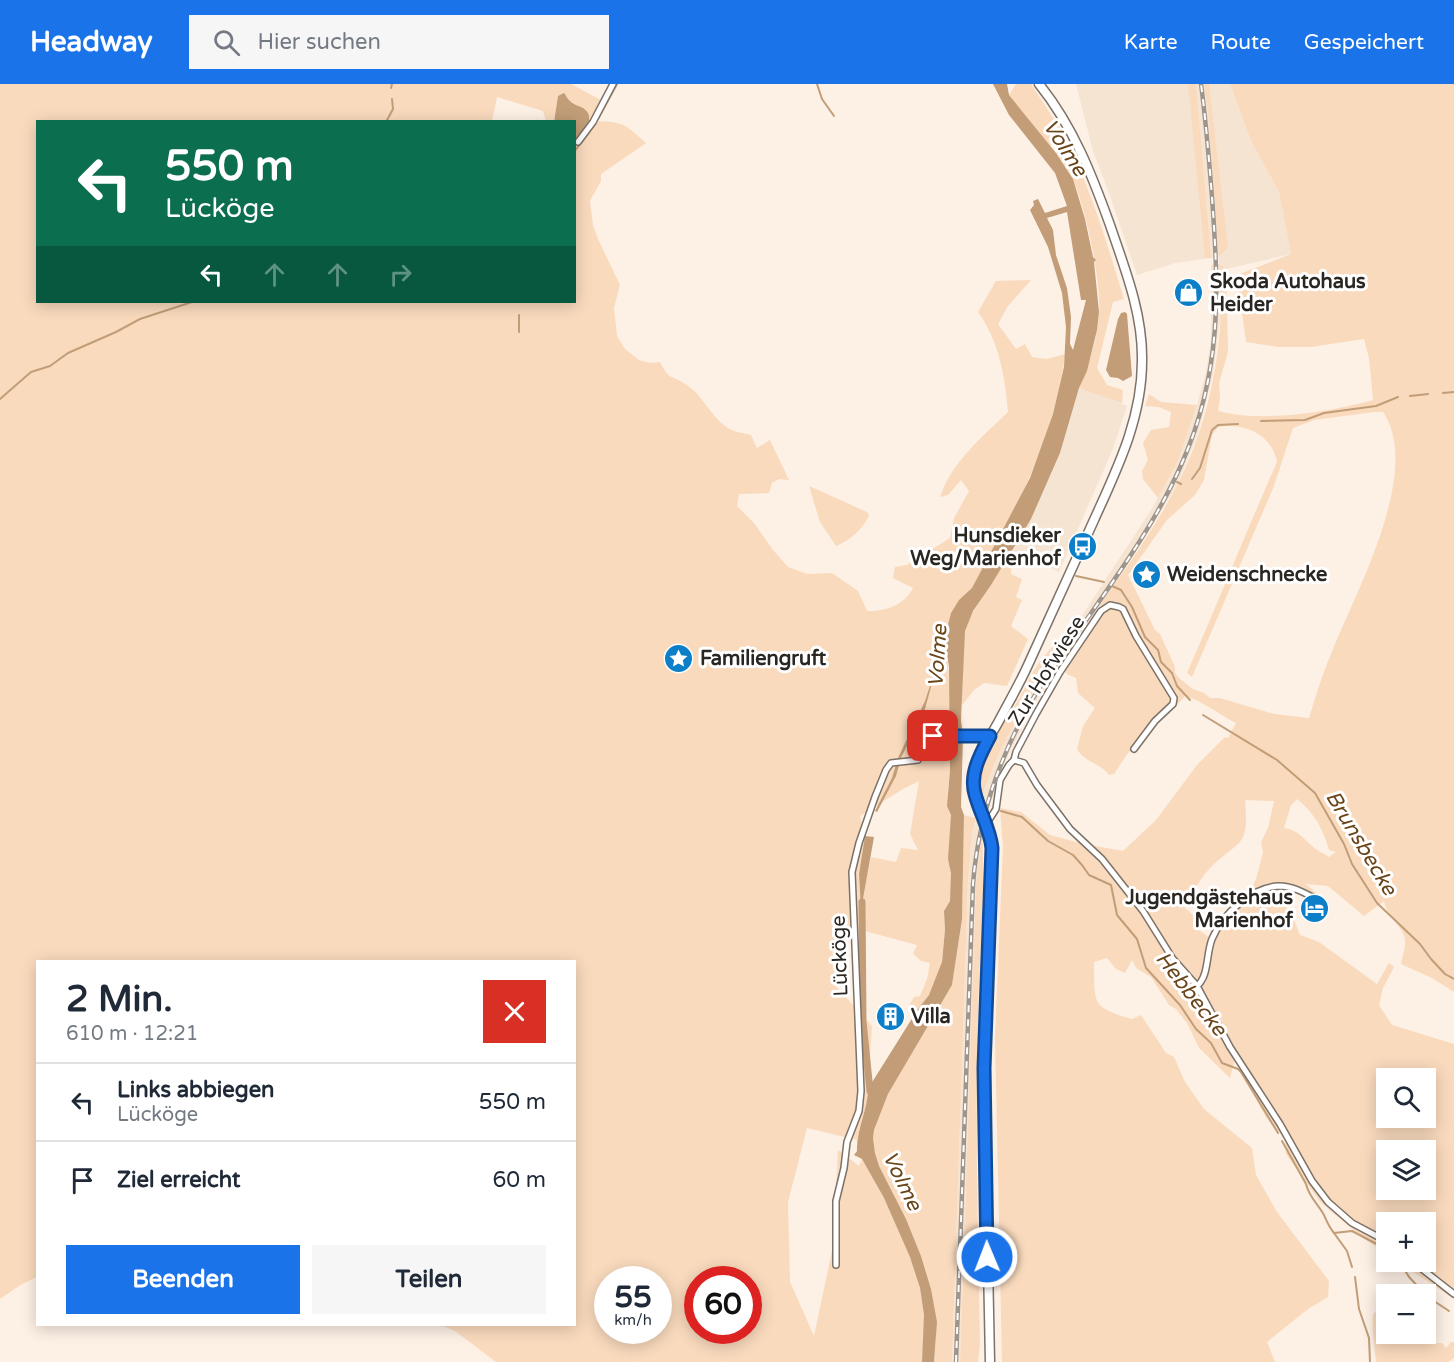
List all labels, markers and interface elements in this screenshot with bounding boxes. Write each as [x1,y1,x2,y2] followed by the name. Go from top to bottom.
[189,15,609,69] search box
[30,25,153,59] text: Headway
[210,26,243,59] icon: search
[258,29,381,55] text: Hier suchen
[1124,30,1178,55] text: Karte
[1211,30,1271,55] text: Route
[1304,30,1424,55] text: Gespeichert
[1037,115,1093,182] water label: Volme
[165,141,294,192] text: 550 m
[66,144,144,222] icon: left
[165,192,275,225] text: Lücköge
[195,258,228,291] icon: left
[258,258,291,291] icon: ahead
[321,258,354,291] icon: ahead
[384,258,417,291] icon: right
[1210,270,1366,317] place label: Skoda Autohaus Heider
[1173,277,1205,309] shop icon: Skoda Autohaus Heider
[910,524,1061,571] place label: Hunsdieker Weg/Marienhof
[1066,531,1098,563] bus stop icon: Hunsdieker Weg/Marienhof
[1130,559,1162,591] place icon: Weidenschnecke
[1167,563,1327,587] place label: Weidenschnecke
[1004,611,1090,731] street label: Zur Hofwiese
[923,623,953,688] water label: Volme
[663,643,695,675] place icon: Familiengruft
[700,647,827,671] place label: Familiengruft
[907,710,958,761] pin
[916,719,949,752] icon: arrive
[1320,786,1403,901] water label: Brunsbecke
[1124,886,1293,933] place label: Jugendgästehaus Marienhof
[1298,893,1330,925] hotel icon: Jugendgästehaus Marienhof
[827,915,853,997] street label: Lücköge
[1150,947,1232,1042] water label: Hebbecke
[66,978,173,1021] text: 2 Min.
[483,980,546,1043] button: close
[874,1001,906,1033] building icon: Villa
[911,1005,951,1029] place label: Villa
[66,1022,198,1046] text: 610 m · 12:21
[1376,1068,1436,1344] map controls
[1376,1068,1436,1128] button: search
[117,1077,275,1103] text: Links abbiegen
[66,1086,99,1119] icon: left
[479,1089,546,1115] text: 550 m
[117,1103,198,1127] text: Lücköge
[1376,1140,1436,1200] button: layers
[877,1147,927,1216] water label: Volme
[66,1164,99,1197] icon: arrive
[117,1167,240,1193] text: Ziel erreicht
[492,1167,546,1193] text: 60 m
[1376,1212,1436,1272] button: +
[955,1225,1019,1289] position arrow
[66,1245,300,1314] button: Beenden
[312,1245,546,1314] button: Teilen
[684,1266,762,1344] speed limit sign: 60
[614,1279,652,1316] text: 55
[1376,1284,1436,1344] button: −
[614,1311,652,1329] text: km/h

